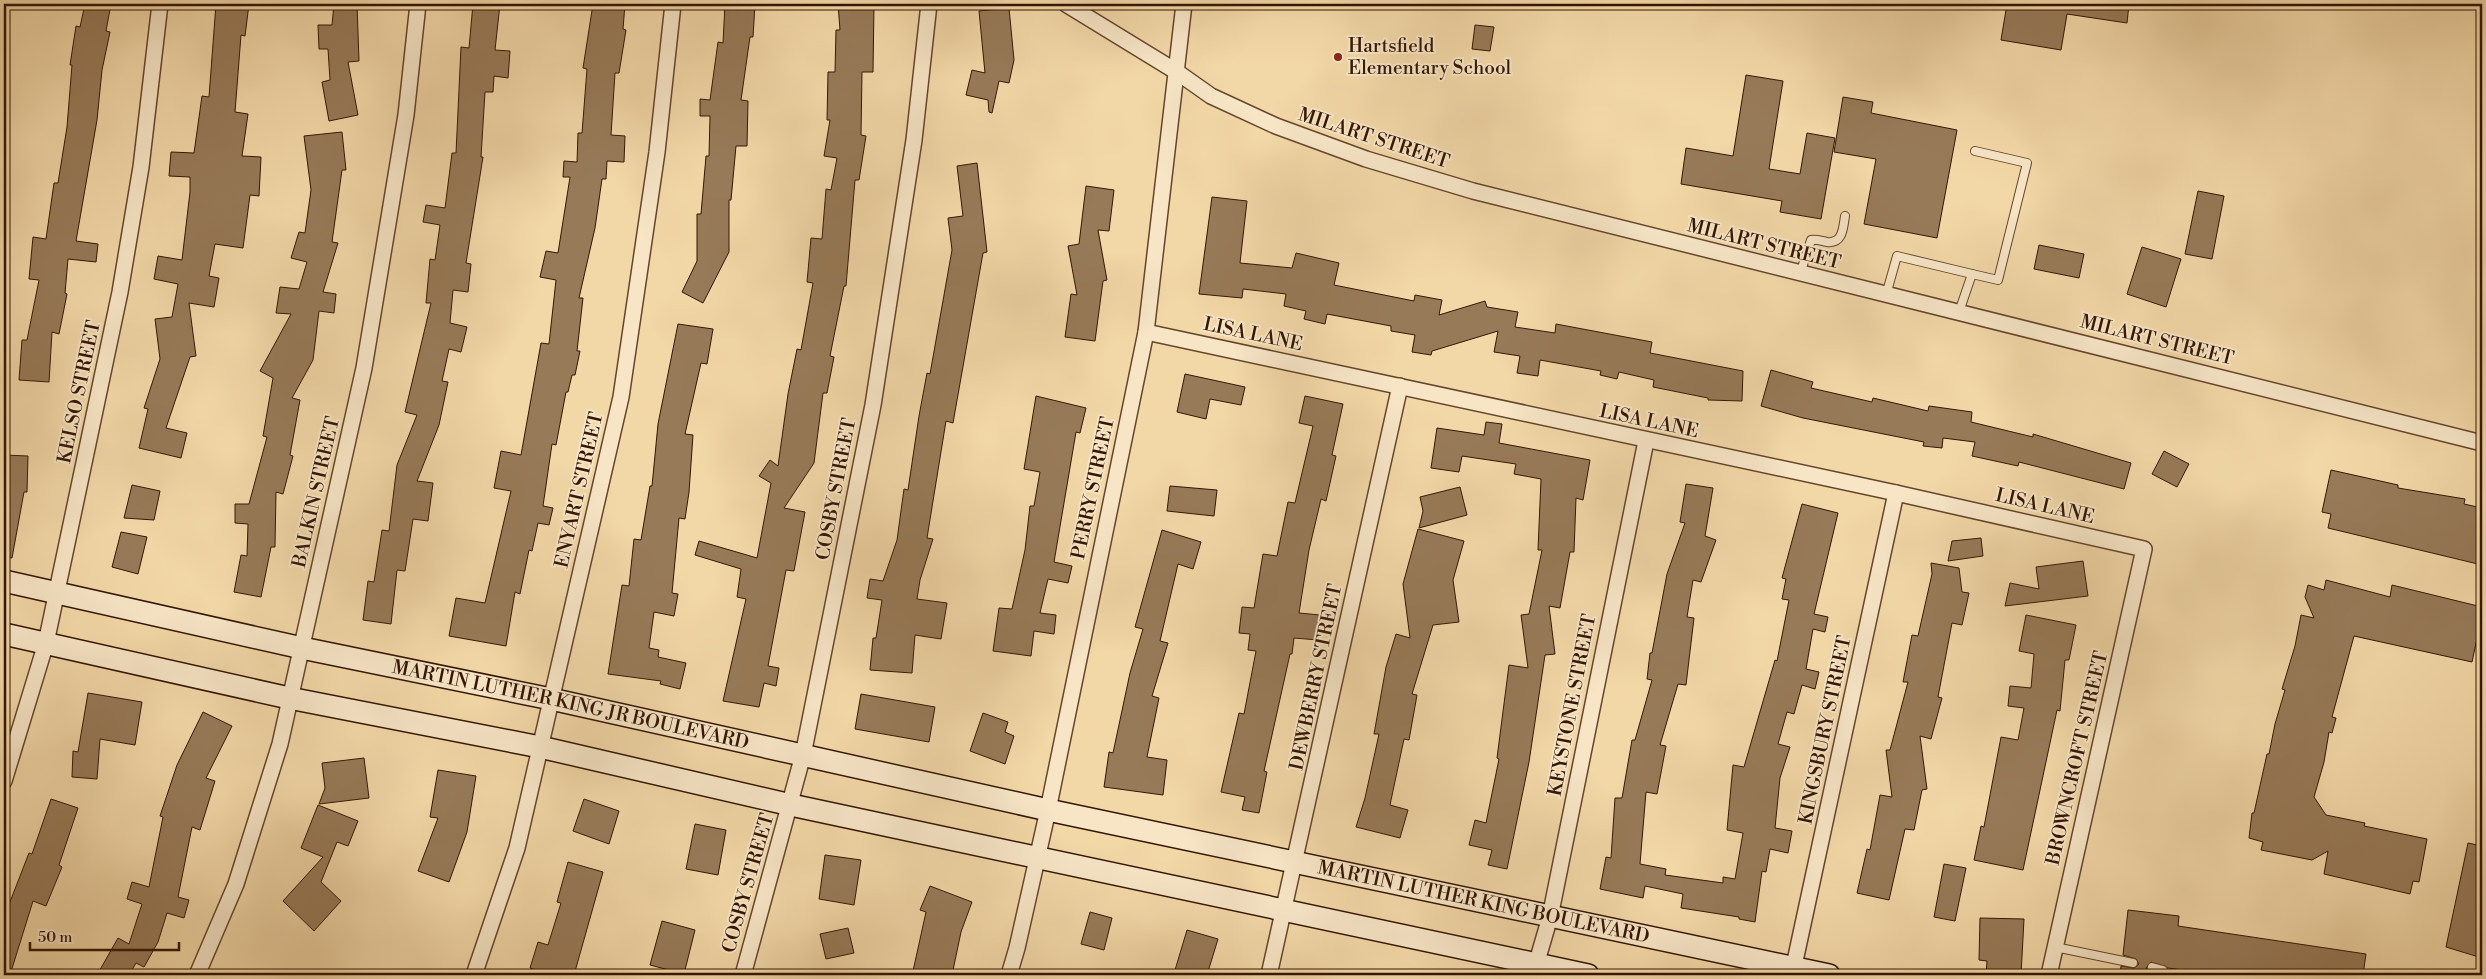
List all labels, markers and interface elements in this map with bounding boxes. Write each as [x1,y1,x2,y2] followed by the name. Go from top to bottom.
[1348,34,1512,80] place label: Hartsfield Elementary School
[1332,51,1344,63] marker: Hartsfield Elementary School
[1295,102,1453,174] street label: MILART STREET
[1685,213,1843,275] street label: MILART STREET
[2078,309,2236,371] street label: MILART STREET
[1201,312,1305,356] street label: LISA LANE
[52,318,106,466] street label: KELSO STREET
[1597,399,1701,443] street label: LISA LANE
[549,410,609,570] street label: ENYART STREET
[287,414,345,571] street label: BALKIN STREET
[1066,415,1120,561] street label: PERRY STREET
[810,416,862,562] street label: COSBY STREET
[1993,483,2097,529] street label: LISA LANE
[1285,582,1347,772] street label: DEWBERRY STREET
[1543,612,1601,798] street label: KEYSTONE STREET
[1793,633,1857,827] street label: KINGSBURY STREET
[2040,649,2113,868] street label: BROWNCROFT STREET
[390,655,751,755] street label: MARTIN LUTHER KING JR BOULEVARD
[717,810,779,956] street label: COSBY STREET
[1315,855,1652,949] street label: MARTIN LUTHER KING BOULEVARD
[30,919,179,951] scale bar
[38,928,72,947] text: 50 m

